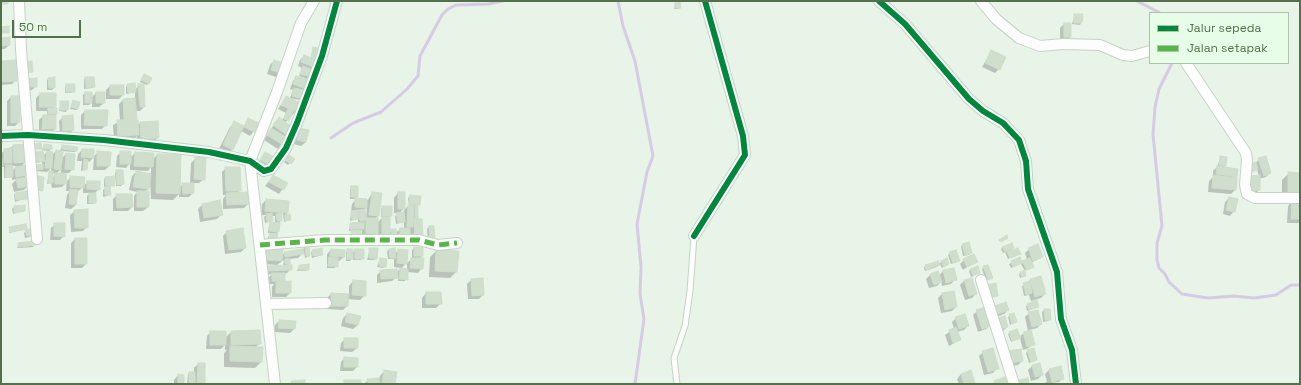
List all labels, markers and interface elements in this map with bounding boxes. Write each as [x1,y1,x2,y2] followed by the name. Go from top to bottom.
[14,12,83,38] scale bar
[1149,12,1289,64] legend
[19,19,47,35] text: 50 m
[1187,20,1262,36] text: Jalur sepeda
[1187,40,1268,56] text: Jalan setapak

